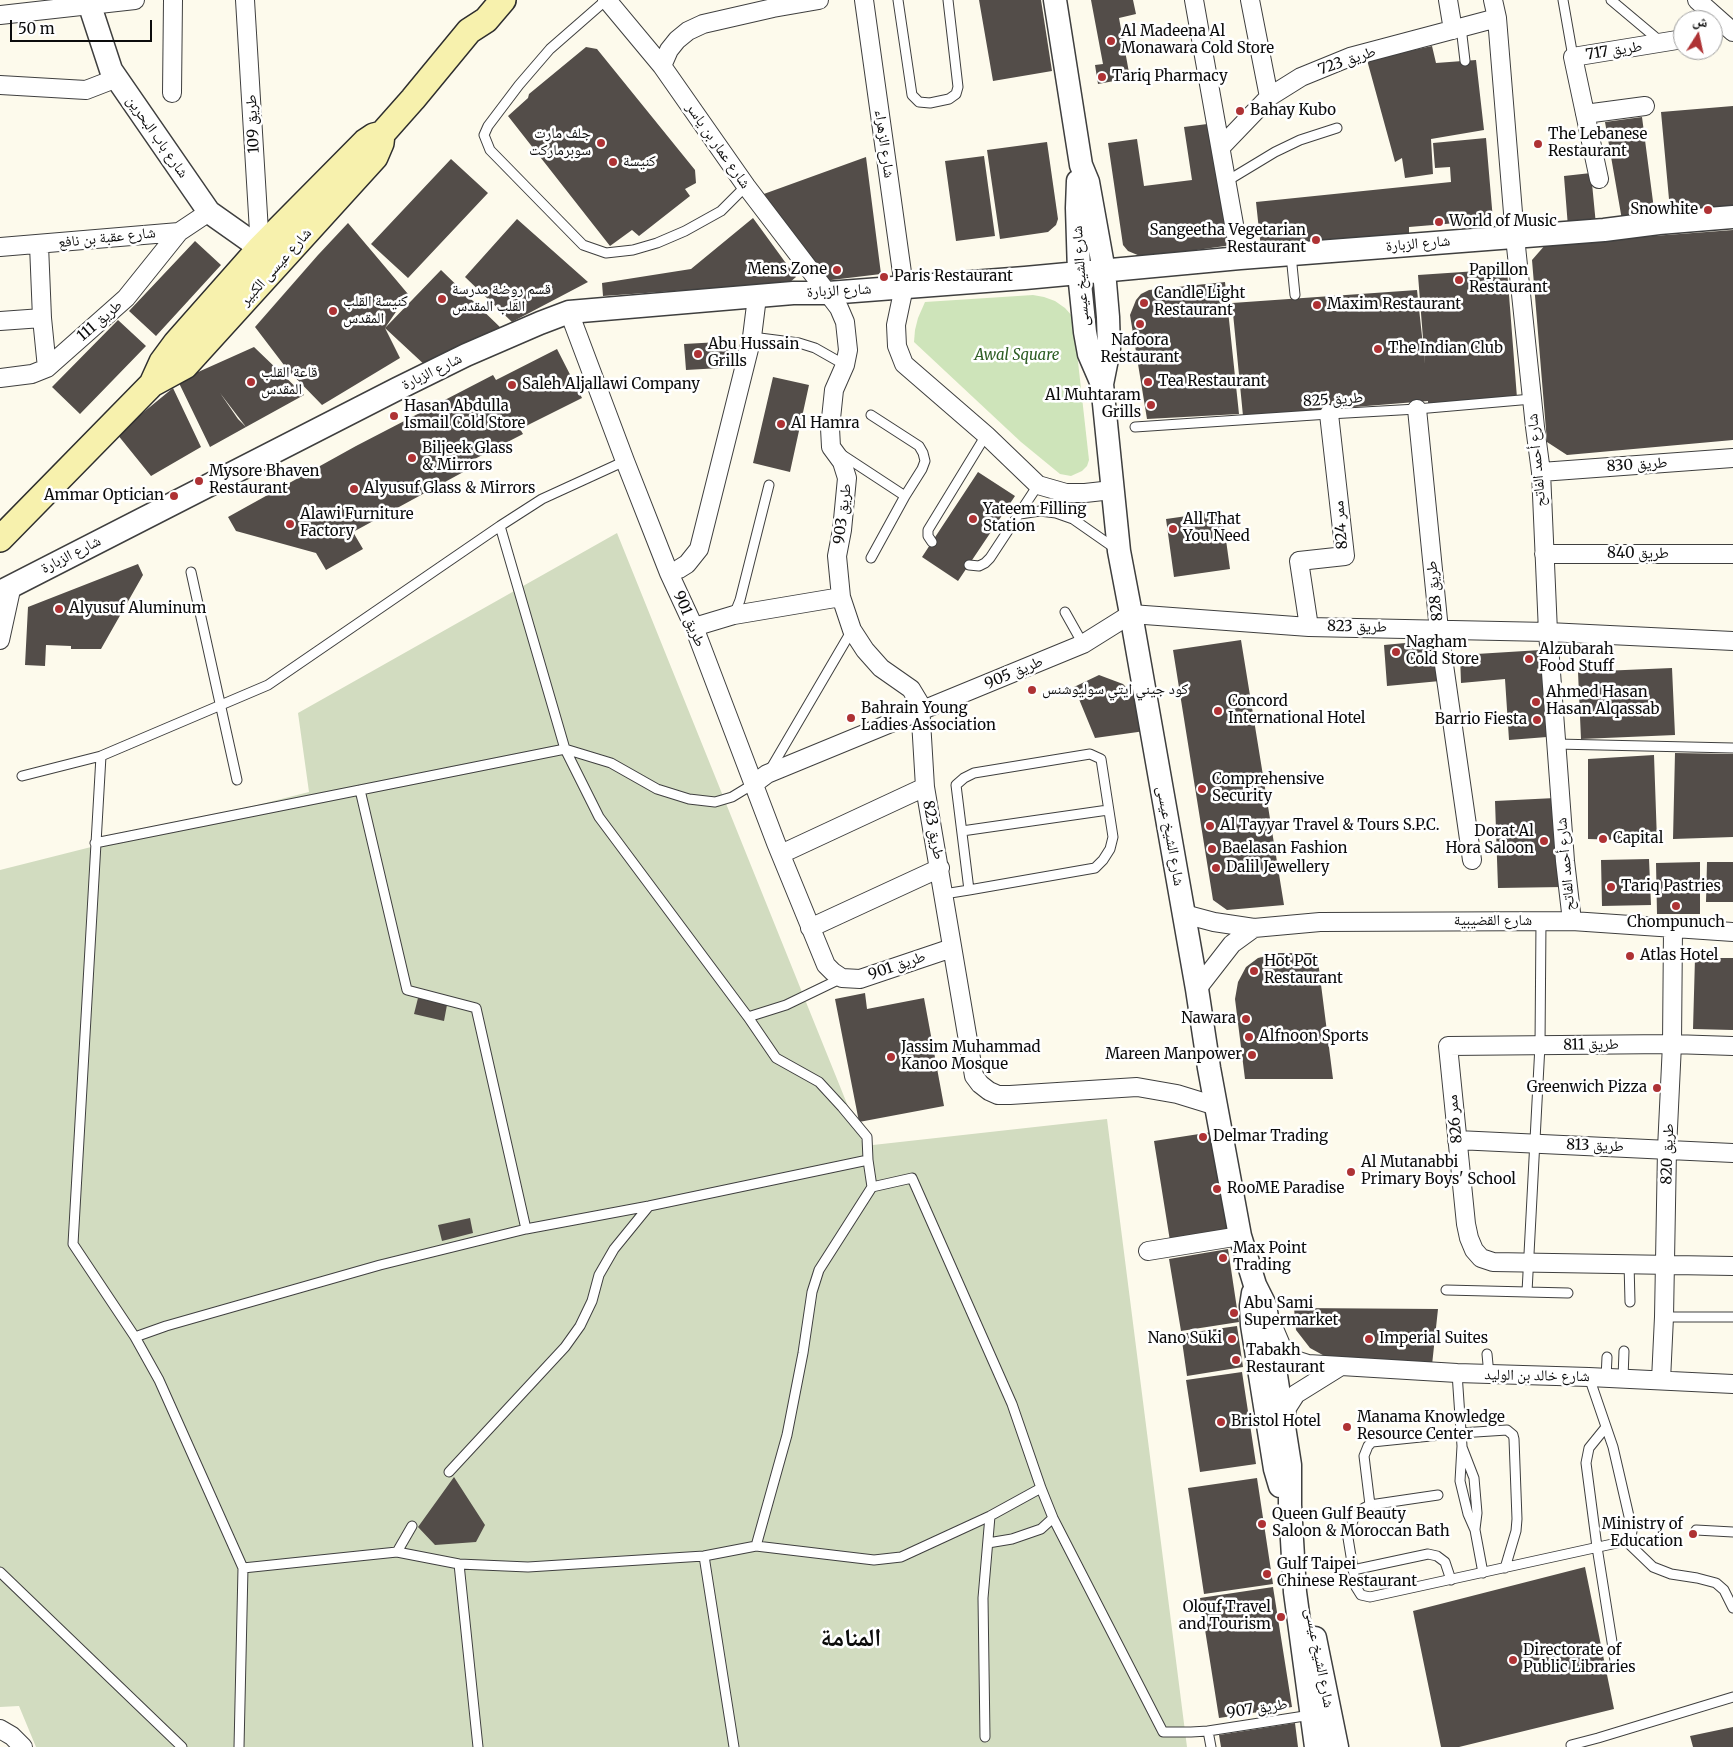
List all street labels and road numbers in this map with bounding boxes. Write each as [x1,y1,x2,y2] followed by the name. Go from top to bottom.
[1584,38,1644,64] street label: طريق 717
[1316,43,1378,79] street label: طريق 723
[122,92,192,182] street label: شارع باب البحرين
[242,94,264,154] street label: طريق 109
[682,100,754,192] street label: شارع عمار بن ياسر
[870,109,898,179] street label: شارع الزهراء
[57,224,157,252] street label: شارع عقبة بن نافع
[236,224,316,310] street label: شارع عيسى الكبير
[1069,225,1093,327] street label: شارع الشيخ عيسى
[1385,232,1451,256] street label: شارع الزبارة
[806,280,872,302] street label: شارع الزبارة
[74,297,126,345] street label: طريق 111
[399,350,465,394] street label: شارع الزبارة
[1302,389,1364,411] street label: طريق 825
[1524,413,1550,507] street label: شارع أحمد الفاتح
[1606,454,1668,476] street label: طريق 830
[830,483,856,545] street label: طريق 903
[1330,500,1352,550] street label: ممر 824
[38,532,104,578] street label: شارع الزبارة
[1607,545,1669,563] street label: طريق 840
[1423,560,1447,622] street label: طريق 828
[669,588,709,650] street label: طريق 901
[1327,617,1387,637] street label: طريق 823
[982,653,1046,693] street label: طريق 905
[1152,785,1188,887] street label: شارع الشيخ عيسى
[918,799,948,861] street label: طريق 823
[1553,817,1579,911] street label: شارع أحمد الفاتح
[1454,912,1532,930] street label: شارع القضيبية
[866,948,928,984] street label: طريق 901
[1563,1036,1619,1054] street label: طريق 811
[1443,1094,1467,1144] street label: ممر 826
[1658,1123,1678,1185] street label: طريق 820
[1566,1136,1624,1156] street label: طريق 813
[1484,1366,1590,1386] street label: شارع خالد بن الوليد
[1301,1607,1337,1709] street label: شارع الشيخ عيسى
[1225,1695,1289,1723] street label: طريق 907

